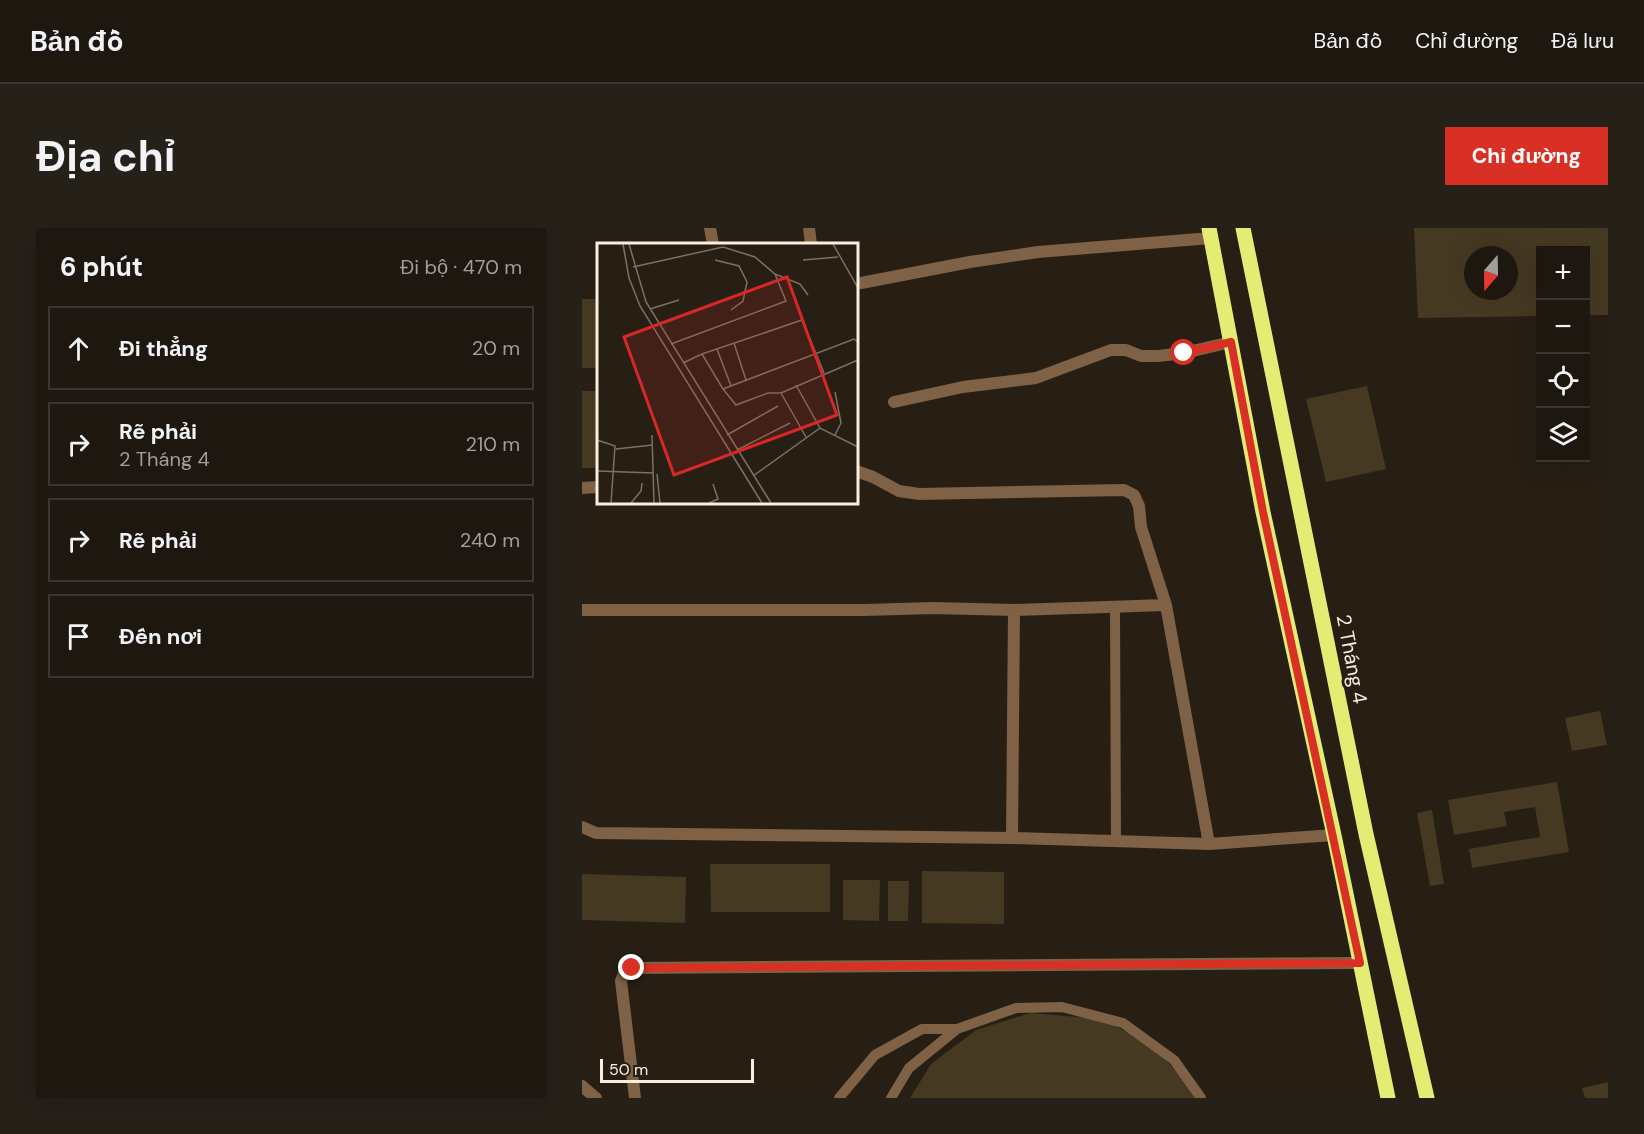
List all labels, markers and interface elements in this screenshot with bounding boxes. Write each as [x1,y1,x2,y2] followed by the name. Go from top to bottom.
[30,23,124,60] text: Bản đồ
[1314,27,1382,55] text: Bản đồ
[1415,27,1518,55] text: Chỉ đường
[1551,27,1614,55] text: Đã lưu
[1445,127,1608,185] button: Chỉ đường
[36,129,175,184] text: Địa chỉ
[597,243,858,504] inset map
[1464,246,1518,300] north arrow
[1536,246,1590,462] map controls
[1536,246,1590,300] button: +
[60,250,143,284] text: 6 phút
[400,254,522,280] text: Đi bộ · 470 m
[1536,300,1590,354] button: −
[62,332,95,365] icon: ahead
[119,334,208,363] text: Đi thẳng
[472,335,520,361] text: 20 m
[1170,339,1196,365] route start
[1536,354,1590,408] button: locate
[1536,408,1590,462] button: layers
[119,417,197,446] text: Rẽ phải
[62,428,95,461] icon: right
[465,431,520,457] text: 210 m
[119,446,210,472] text: 2 Tháng 4
[62,524,95,557] icon: right
[119,526,197,555] text: Rẽ phải
[460,527,520,553] text: 240 m
[1331,612,1373,706] street label: 2 Tháng 4
[62,620,95,653] icon: arrive
[119,622,202,651] text: Đến nơi
[618,954,644,980] route end
[600,1056,754,1084] scale bar
[609,1059,648,1080] text: 50 m

